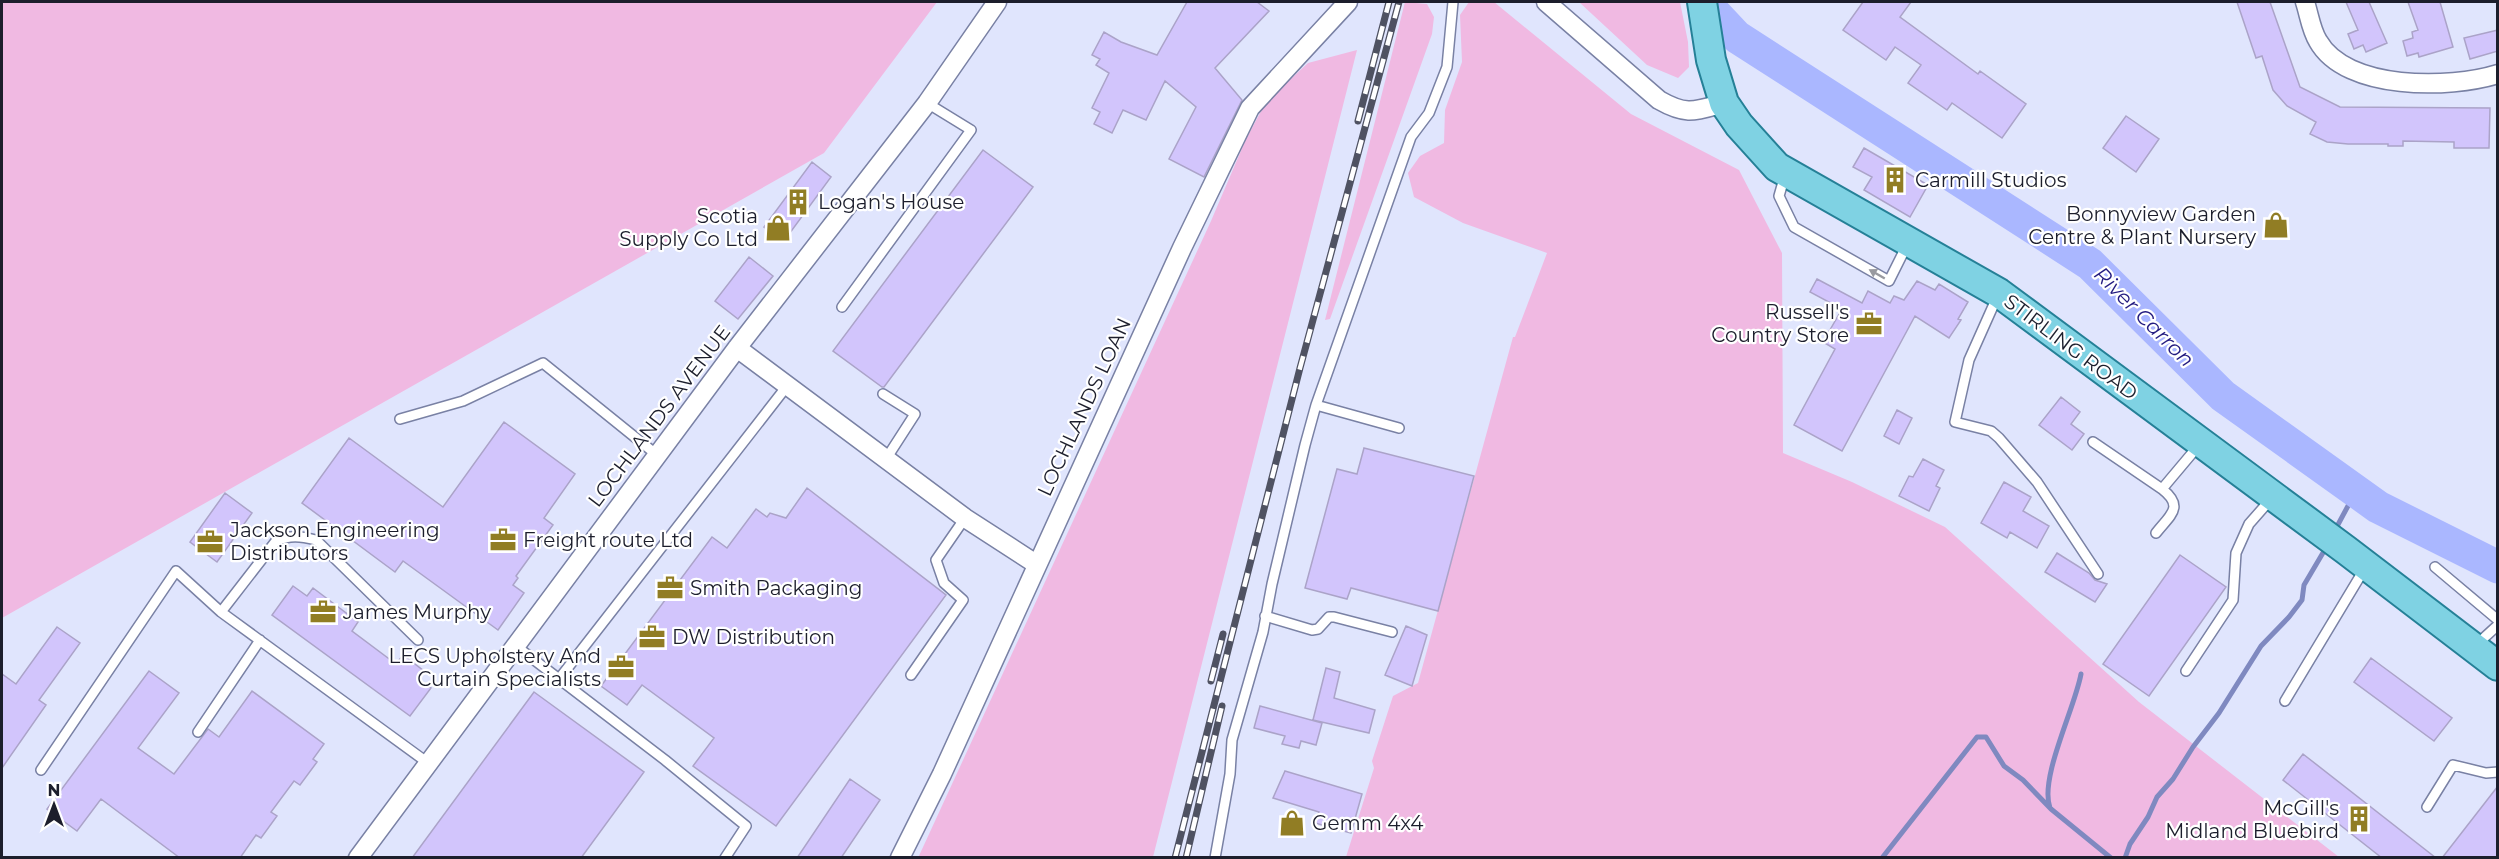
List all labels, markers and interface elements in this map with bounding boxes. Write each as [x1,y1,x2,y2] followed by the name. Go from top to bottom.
[1880,165,1910,195] building icon: Carmill Studios
[1915,168,2067,192] place label: Carmill Studios
[783,187,813,217] building icon: Logan's House
[818,190,964,214] place label: Logan's House
[2028,202,2256,249] place label: Bonnyview Garden Centre & Plant Nursery
[619,204,758,251] place label: Scotia Supply Co Ltd
[2261,210,2291,240] shop icon: Bonnyview Garden Centre & Plant Nursery
[763,213,793,243] shop icon: Scotia Supply Co Ltd
[2089,261,2200,372] water label: River Carron
[1868,269,1885,279] one-way arrow
[2000,289,2142,405] street label: STIRLING ROAD
[1711,300,1849,347] place label: Russell's Country Store
[1854,309,1884,339] office icon: Russell's Country Store
[1032,314,1136,500] street label: LOCHLANDS LOAN
[583,320,735,512] street label: LOCHLANDS AVENUE
[229,518,440,565] place label: Jackson Engineering Distributors
[488,525,518,555] office icon: Freight route Ltd
[195,527,225,557] office icon: Jackson Engineering Distributors
[523,528,693,552] place label: Freight route Ltd
[655,573,685,603] office icon: Smith Packaging
[690,576,862,600] place label: Smith Packaging
[308,597,338,627] office icon: James Murphy
[342,600,491,624] place label: James Murphy
[637,622,667,652] office icon: DW Distribution
[672,625,835,649] place label: DW Distribution
[388,644,601,691] place label: LECS Upholstery And Curtain Specialists
[606,652,636,682] office icon: LECS Upholstery And Curtain Specialists
[24,775,84,835] north arrow
[48,781,60,800] text: N
[2165,796,2339,843] place label: McGill's Midland Bluebird
[2344,804,2374,834] building icon: McGill's Midland Bluebird
[1277,808,1307,838] shop icon: Gemm 4x4
[1312,811,1423,835] place label: Gemm 4x4

